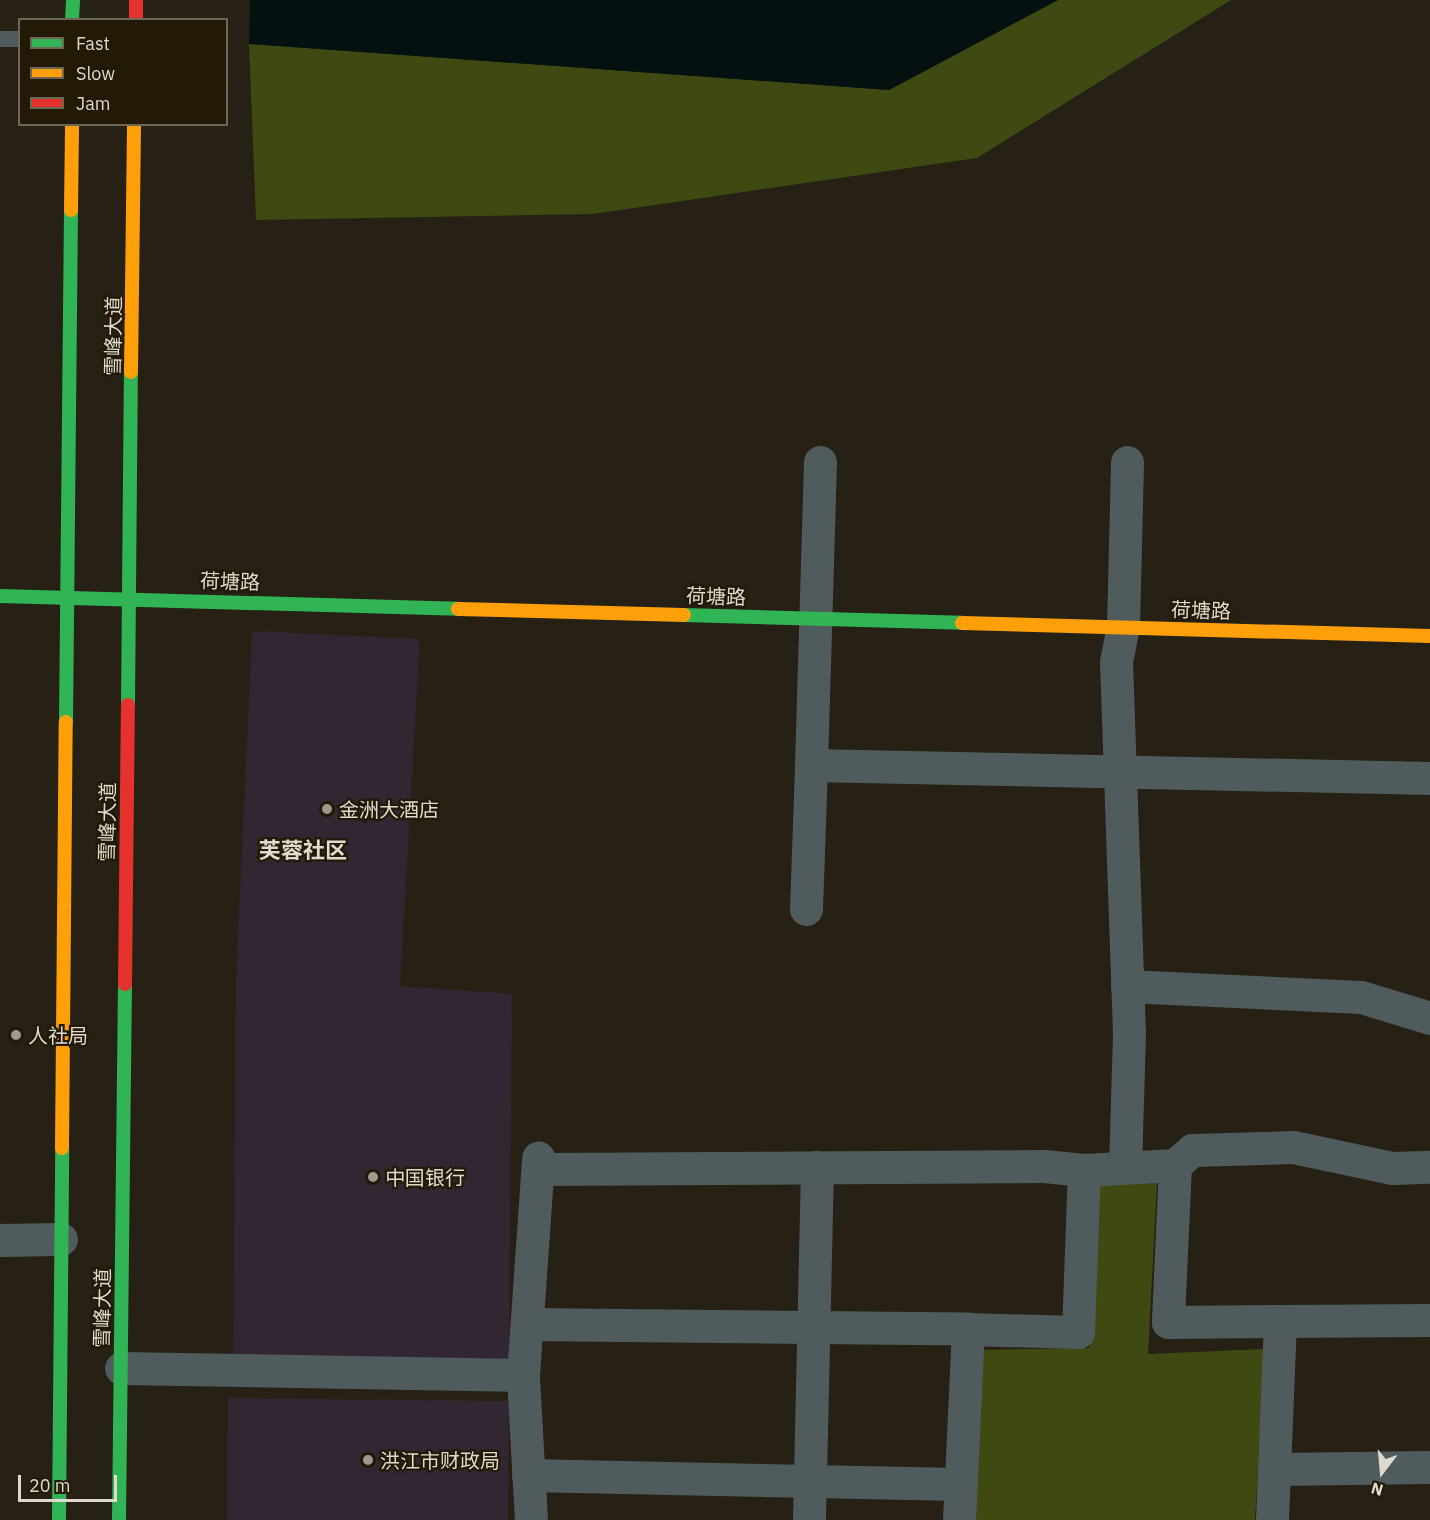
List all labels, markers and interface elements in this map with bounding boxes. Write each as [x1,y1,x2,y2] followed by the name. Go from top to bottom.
[18,18,228,126] legend
[76,32,110,55] text: Fast
[76,62,115,85] text: Slow
[76,92,111,115] text: Jam
[100,296,126,376] street label: 雪峰大道
[200,568,260,594] street label: 荷塘路
[686,583,746,609] street label: 荷塘路
[1171,597,1231,623] street label: 荷塘路
[94,782,120,862] street label: 雪峰大道
[339,797,439,821] place label: 金洲大酒店
[320,802,334,816] marker: 金洲大酒店
[259,837,347,863] district label: 芙蓉社区
[28,1023,88,1047] place label: 人社局
[9,1028,23,1042] marker: 人社局
[385,1165,465,1189] place label: 中国银行
[366,1170,380,1184] marker: 中国银行
[89,1268,115,1348] street label: 雪峰大道
[1352,1442,1412,1502] north arrow
[380,1448,500,1472] place label: 洪江市财政局
[361,1453,375,1467] marker: 洪江市财政局
[21,1463,120,1501] scale bar
[29,1474,71,1497] text: 20 m
[1369,1478,1385,1501] text: N

